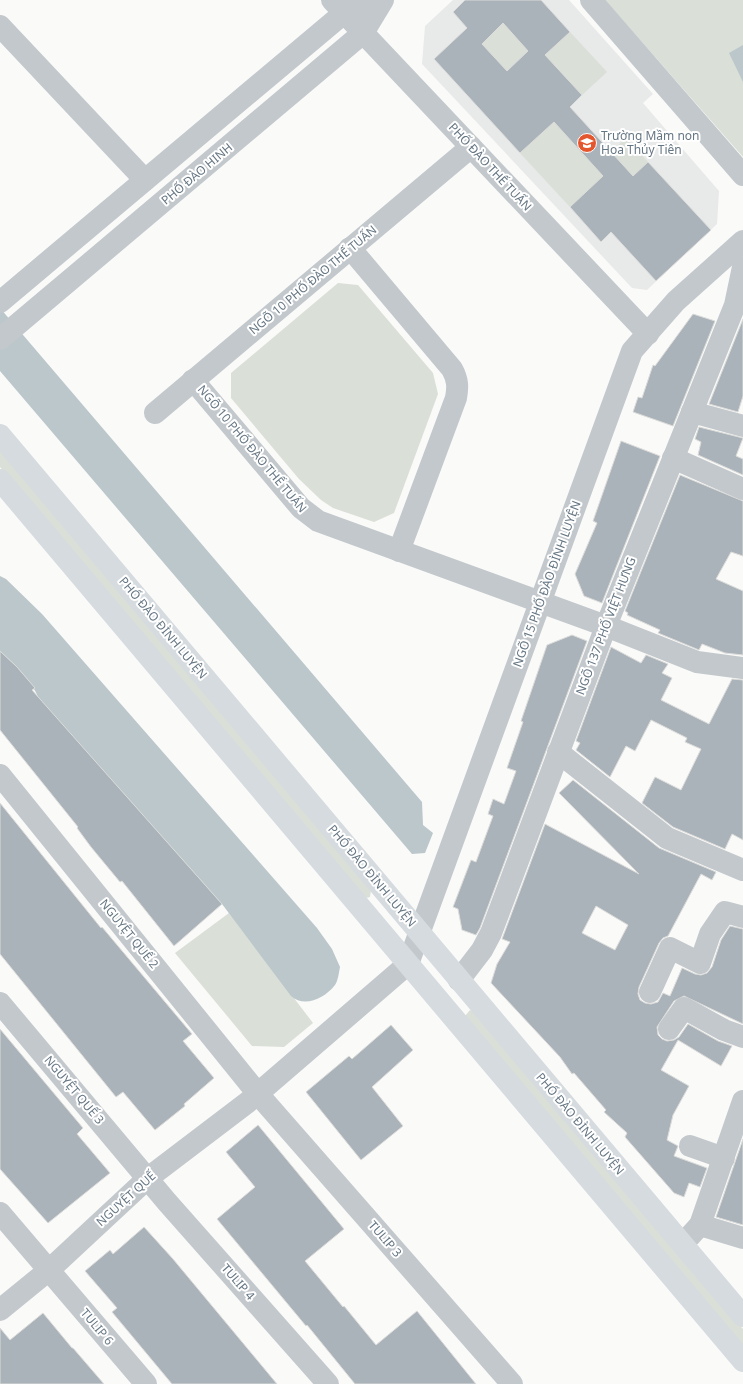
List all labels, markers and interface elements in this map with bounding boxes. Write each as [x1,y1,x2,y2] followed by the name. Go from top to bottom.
[445,119,536,214] street label: PHỐ ĐÀO THẾ TUẤN
[601,127,699,158] place label: Trường Mầm non Hoa Thủy Tiên
[576,132,598,154] school or university icon: Trường Mầm non Hoa Thủy Tiên
[157,139,236,208] street label: PHỐ ĐÀO HINH
[245,221,380,338] street label: NGÕ 10 PHỐ ĐÀO THẾ TUẤN
[194,381,311,516] street label: NGÕ 10 PHỐ ĐÀO THẾ TUẤN
[508,498,585,669] street label: NGÕ 15 PHỐ ĐÀO ĐÌNH LUYỆN
[571,554,640,697] street label: NGÕ 137 PHỐ VIỆT HƯNG
[116,573,211,682] street label: PHỐ ĐÀO ĐÌNH LUYỆN
[325,821,420,930] street label: PHỐ ĐÀO ĐÌNH LUYỆN
[96,895,163,972] street label: NGUYỆT QUẾ 2
[41,1052,108,1128] street label: NGUYỆT QUẾ 3
[533,1069,628,1178] street label: PHỐ ĐÀO ĐÌNH LUYỆN
[92,1167,159,1230] street label: NGUYỆT QUẾ
[365,1217,406,1261] street label: TULIP 3
[218,1260,259,1304] street label: TULIP 4
[77,1305,118,1349] street label: TULIP 6

